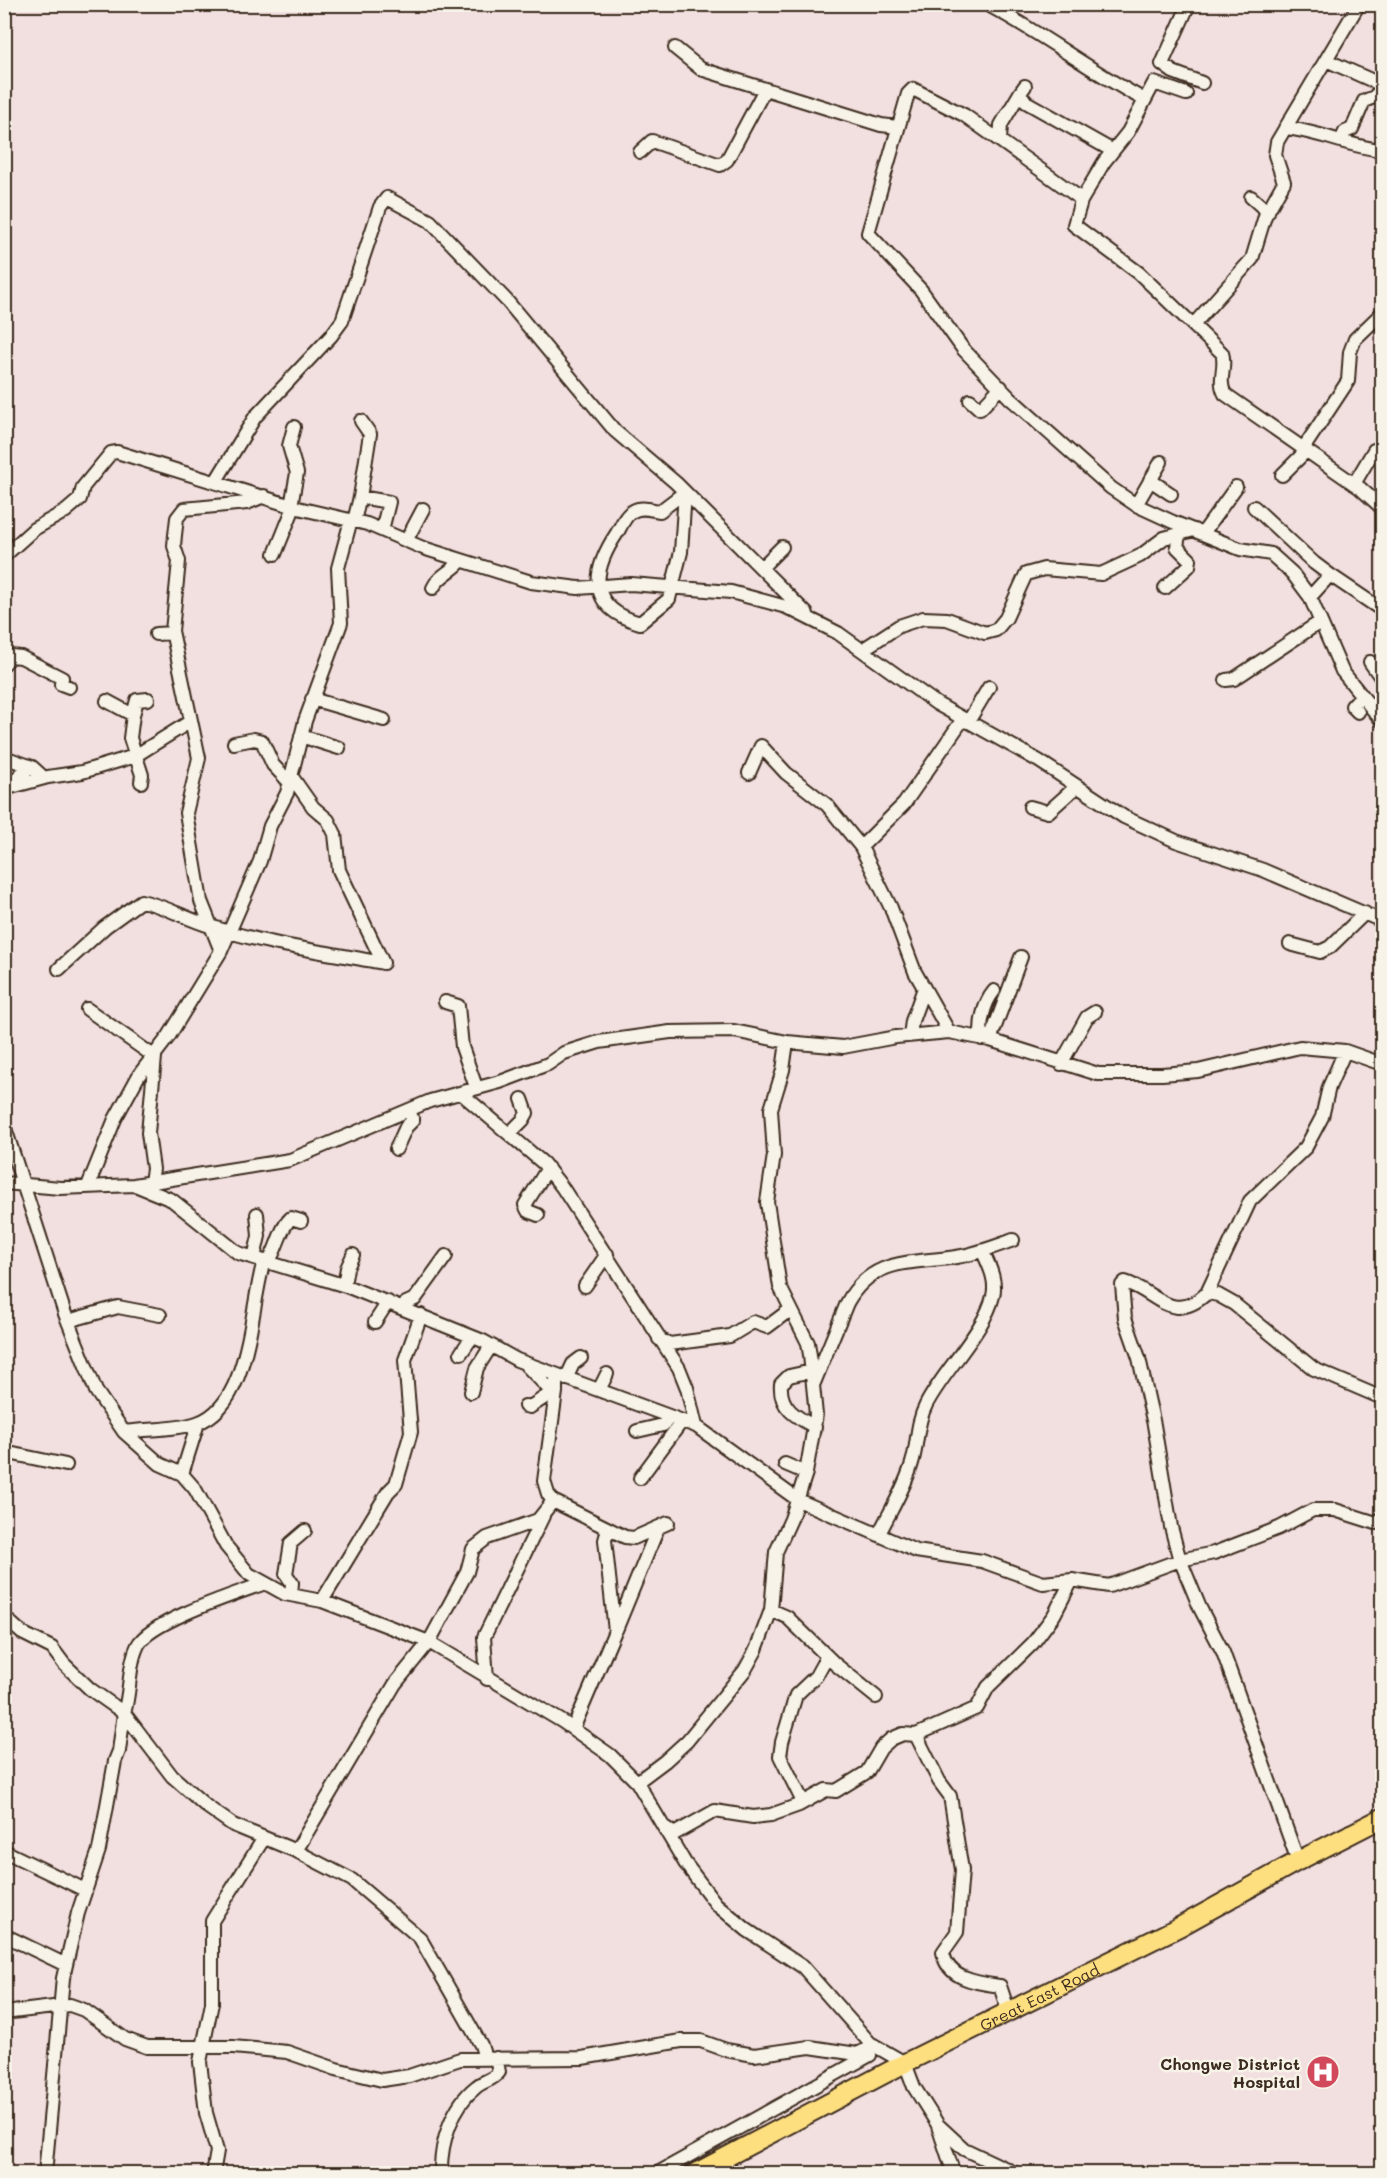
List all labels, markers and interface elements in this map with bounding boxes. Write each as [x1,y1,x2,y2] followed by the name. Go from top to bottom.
[976,1958,1102,2035] street label: Great East Road
[1160,2053,1300,2092] place label: Chongwe District Hospital
[1305,2054,1341,2090] hospital icon: Chongwe District Hospital

